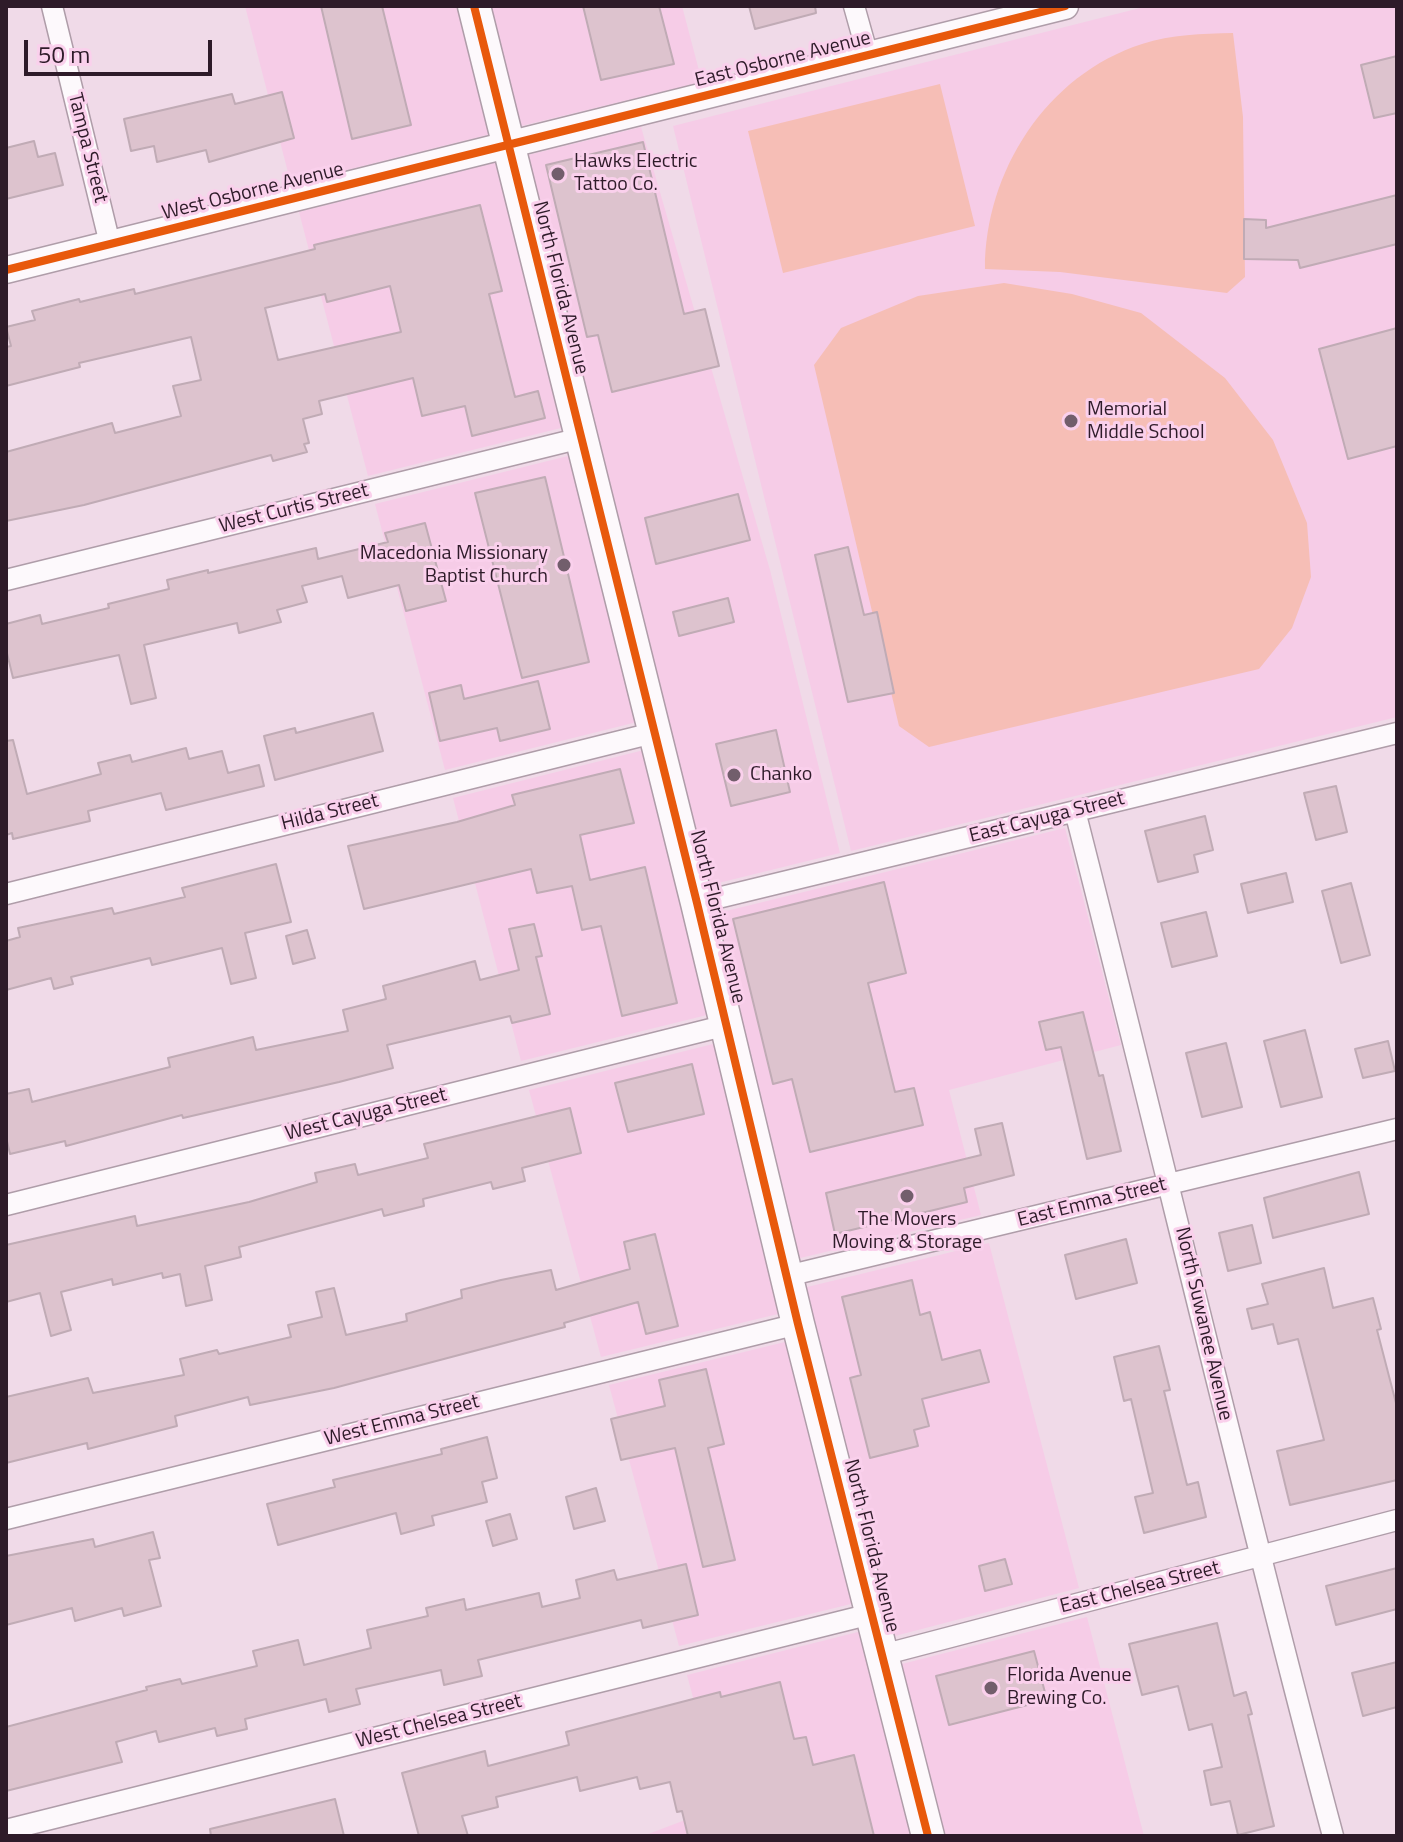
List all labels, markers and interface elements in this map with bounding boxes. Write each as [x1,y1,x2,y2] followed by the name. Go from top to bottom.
[28,24,216,74] scale bar
[693,27,873,93] street label: East Osborne Avenue
[38,36,90,72] text: 50 m
[62,91,112,205] street label: Tampa Street
[574,150,698,197] place label: Hawks Electric Tattoo Co.
[160,158,346,226] street label: West Osborne Avenue
[549,165,567,183] marker: Hawks Electric Tattoo Co.
[527,199,593,377] street label: North Florida Avenue
[1087,398,1204,445] place label: Memorial Middle School
[1062,412,1080,430] marker: Memorial Middle School
[217,479,371,539] street label: West Curtis Street
[360,542,548,589] place label: Macedonia Missionary Baptist Church
[555,556,573,574] marker: Macedonia Missionary Baptist Church
[750,763,812,787] place label: Chanko
[725,766,743,784] marker: Chanko
[967,787,1127,849] street label: East Cayuga Street
[279,789,381,837] street label: Hilda Street
[684,828,750,1006] street label: North Florida Avenue
[283,1083,449,1147] street label: West Cayuga Street
[1015,1173,1169,1233] street label: East Emma Street
[898,1187,916,1205] marker: The Movers Moving & Storage
[832,1208,982,1255] place label: The Movers Moving & Storage
[1169,1225,1237,1423] street label: North Suwanee Avenue
[322,1390,482,1452] street label: West Emma Street
[838,1457,904,1635] street label: North Florida Avenue
[1058,1557,1222,1619] street label: East Chelsea Street
[1007,1664,1132,1711] place label: Florida Avenue Brewing Co.
[982,1679,1000,1697] marker: Florida Avenue Brewing Co.
[354,1690,524,1754] street label: West Chelsea Street

